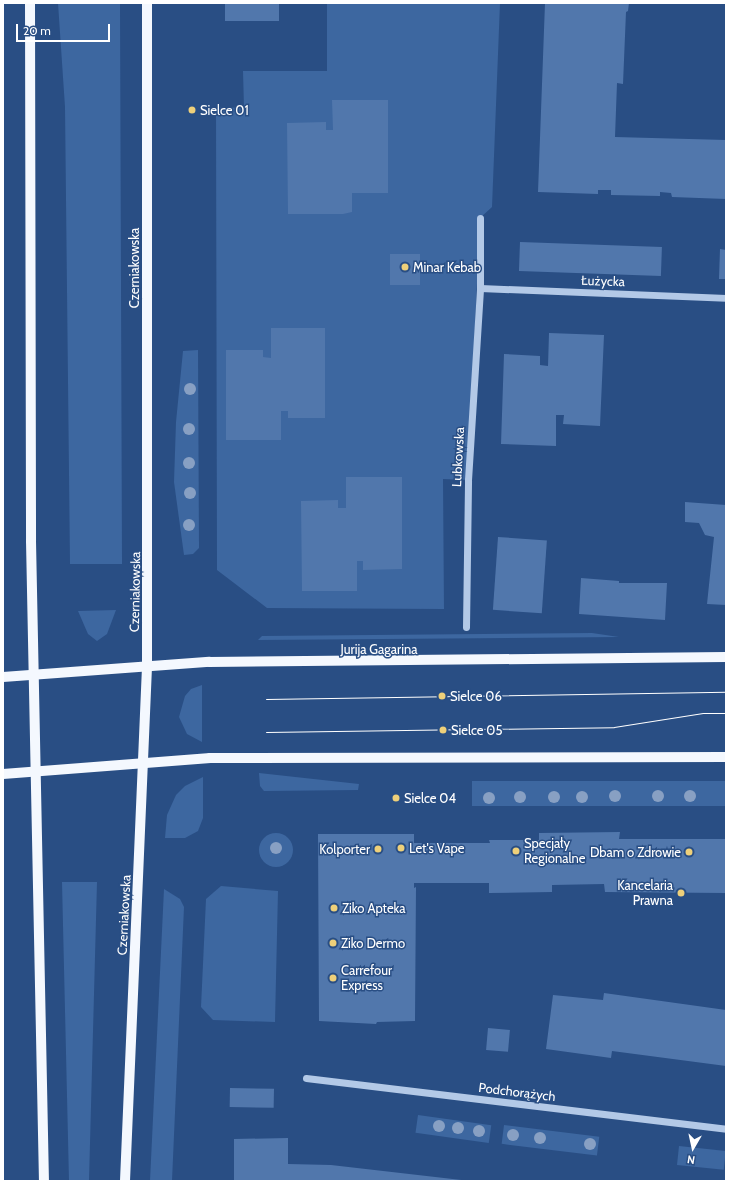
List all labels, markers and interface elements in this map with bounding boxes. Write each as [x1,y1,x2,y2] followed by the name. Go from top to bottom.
[18,16,112,42] scale bar
[23,23,51,38] text: 20 m
[200,102,249,118] place label: Sielce 01
[187,105,197,115] marker: Sielce 01
[126,228,142,308] street label: Czerniakowska
[413,259,481,275] place label: Minar Kebab
[400,262,410,272] marker: Minar Kebab
[581,272,625,290] street label: Łużycka
[449,427,467,487] street label: Lubkowska
[126,552,144,632] street label: Czerniakowska
[341,641,417,657] street label: Jurija Gagarina
[450,688,502,704] place label: Sielce 06
[437,691,447,701] marker: Sielce 06
[451,722,502,738] place label: Sielce 05
[438,725,448,735] marker: Sielce 05
[404,790,456,806] place label: Sielce 04
[391,793,401,803] marker: Sielce 04
[524,836,585,867] place label: Specjały Regionalne
[409,840,464,856] place label: Let's Vape
[319,841,370,857] place label: Kolporter
[396,843,406,853] marker: Let's Vape
[373,844,383,854] marker: Kolporter
[590,844,681,860] place label: Dbam o Zdrowie
[511,846,521,856] marker: Specjały Regionalne
[684,847,694,857] marker: Dbam o Zdrowie
[114,874,134,956] street label: Czerniakowska
[617,878,673,909] place label: Kancelaria Prawna
[676,888,686,898] marker: Kancelaria Prawna
[342,900,406,916] place label: Ziko Apteka
[329,903,339,913] marker: Ziko Apteka
[341,935,405,951] place label: Ziko Dermo
[328,938,338,948] marker: Ziko Dermo
[341,963,392,994] place label: Carrefour Express
[328,973,338,983] marker: Carrefour Express
[478,1080,556,1104] street label: Podchorążych
[673,1128,713,1168] north arrow
[686,1152,696,1167] text: N

